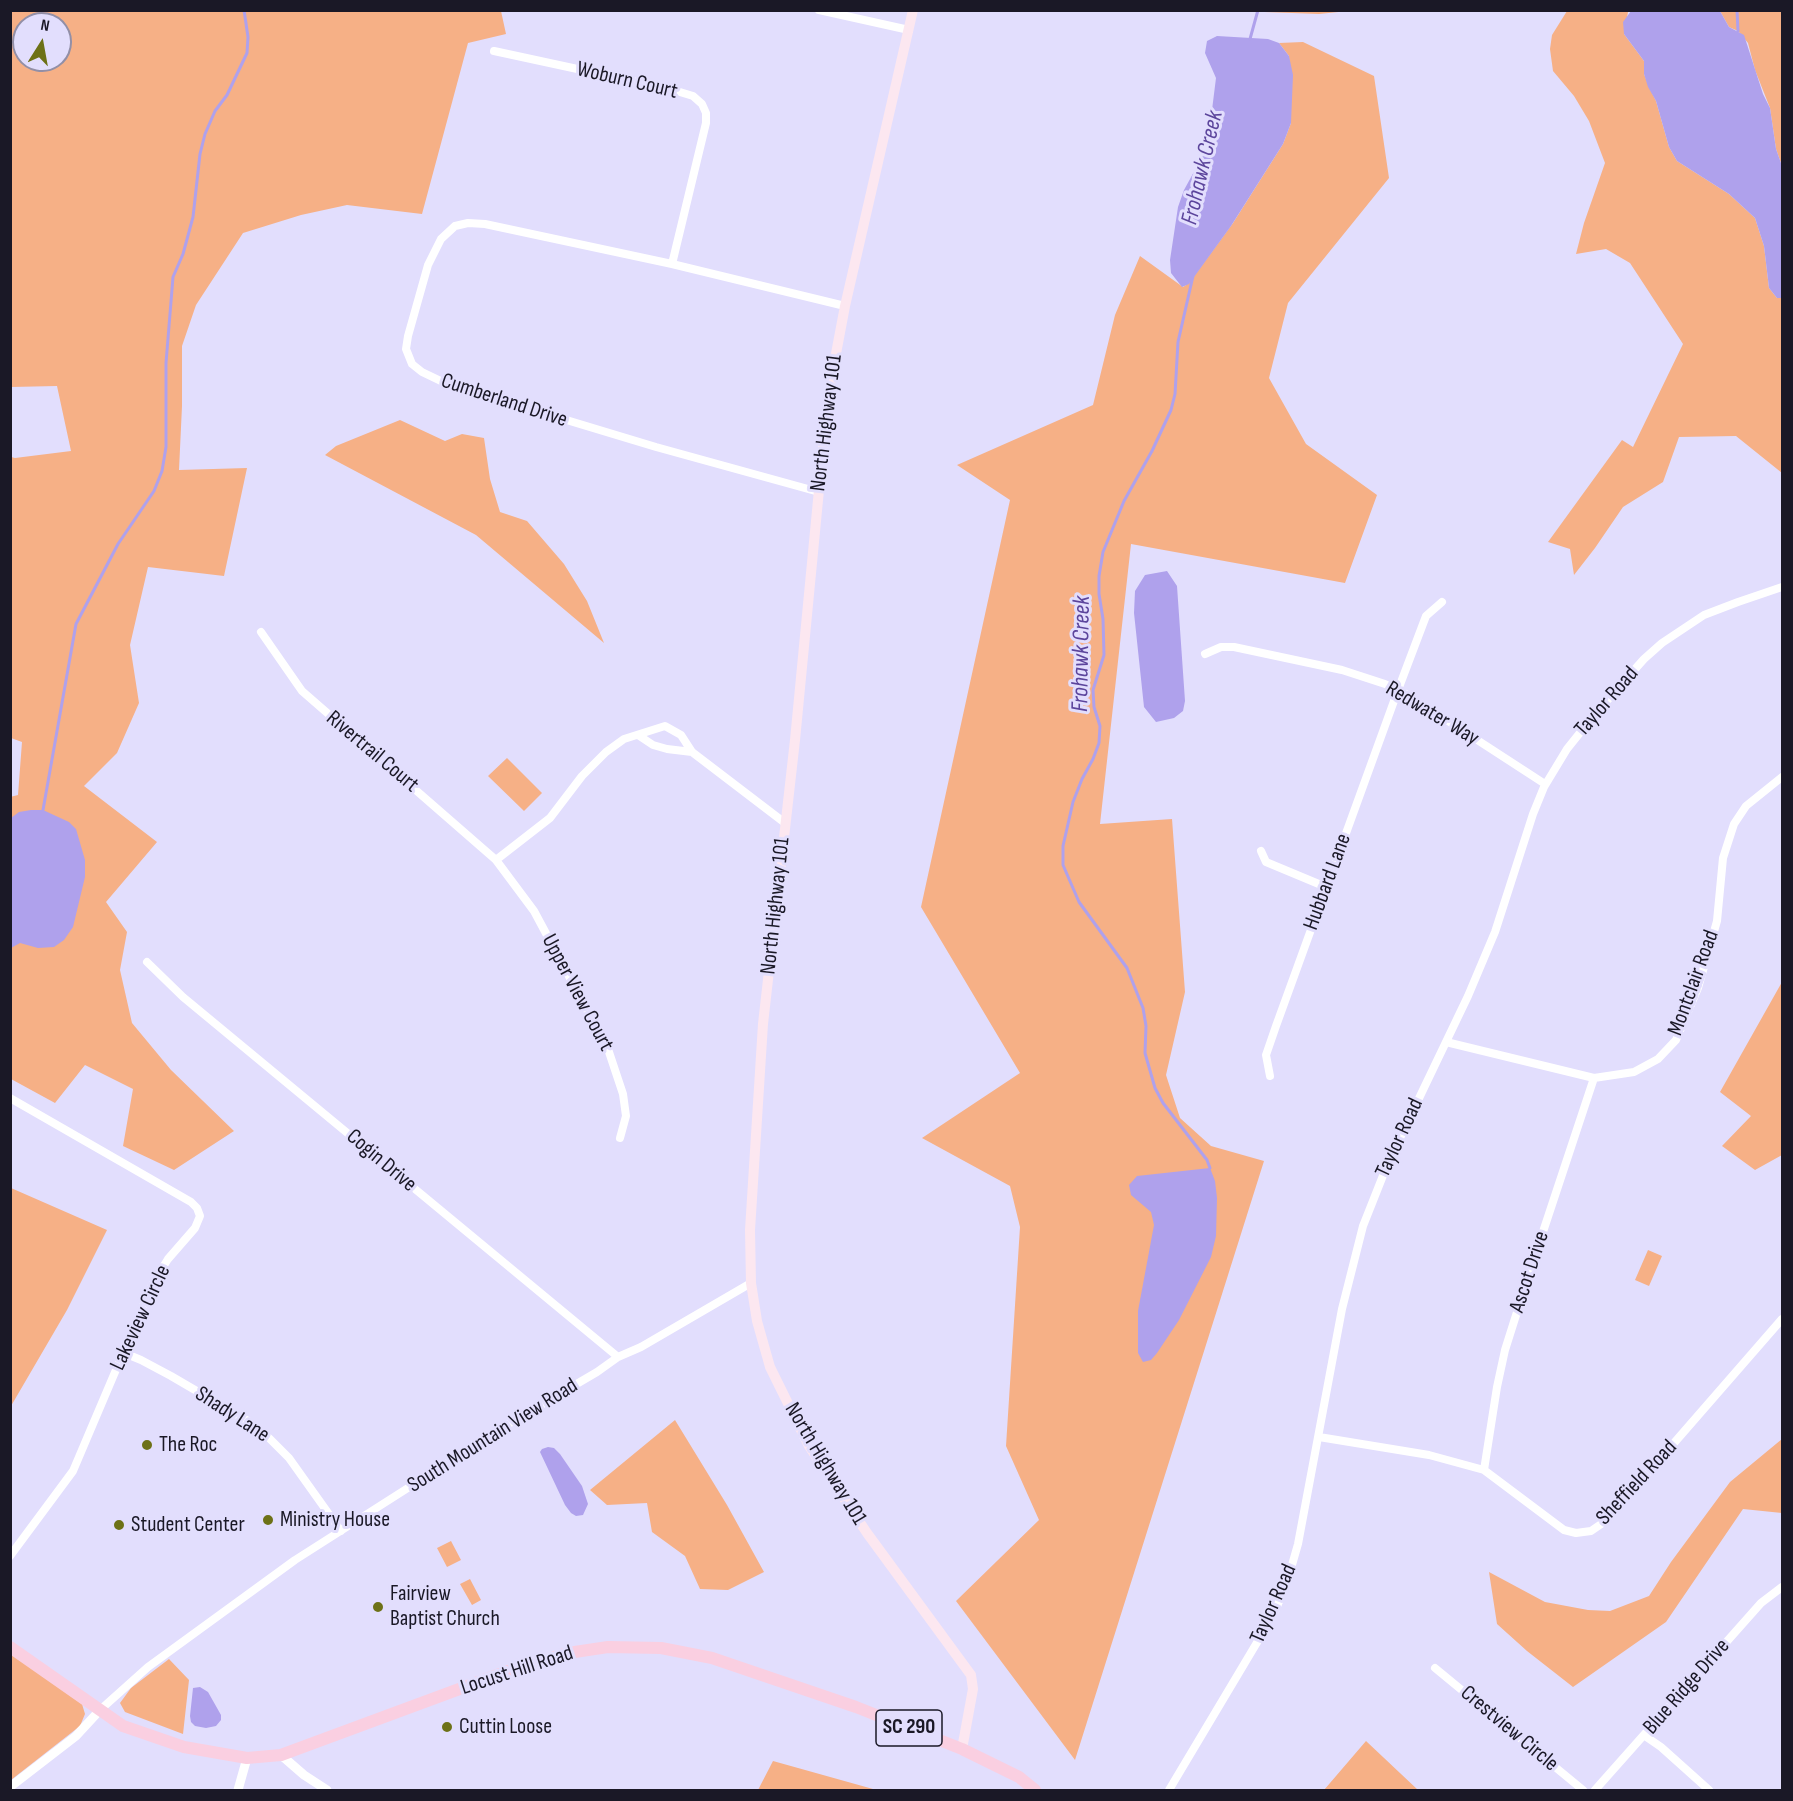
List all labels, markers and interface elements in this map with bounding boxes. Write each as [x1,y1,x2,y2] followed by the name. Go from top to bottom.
[12,12,72,72] north arrow
[39,16,51,36] text: N
[574,57,680,105] street label: Woburn Court
[1176,108,1230,228] water label: Frohawk Creek
[806,353,848,493] street label: North Highway 101
[438,368,570,434] street label: Cumberland Drive
[1067,596,1097,712] water label: Frohawk Creek
[1569,662,1645,742] street label: Taylor Road
[1381,676,1483,752] street label: Redwater Way
[320,706,424,798] street label: Rivertrail Court
[1298,830,1358,934] street label: Hubbard Lane
[756,836,796,976] street label: North Highway 101
[1663,927,1725,1039] street label: Montclair Road
[535,930,619,1056] street label: Upper View Court
[1370,1094,1430,1182] street label: Taylor Road
[340,1124,422,1198] street label: Cogin Drive
[1504,1228,1556,1316] street label: Ascot Drive
[105,1261,177,1375] street label: Lakeview Circle
[403,1373,583,1499] street label: South Mountain View Road
[190,1381,274,1449] street label: Shady Lane
[778,1398,872,1530] street label: North Highway 101
[159,1432,217,1458] place label: The Roc
[1591,1435,1683,1531] street label: Sheffield Road
[140,1438,154,1452] marker: The Roc
[280,1507,390,1533] place label: Ministry House
[131,1512,245,1538] place label: Student Center
[261,1513,275,1527] marker: Ministry House
[112,1518,126,1532] marker: Student Center
[1245,1560,1303,1648] street label: Taylor Road
[390,1581,500,1633] place label: Fairview Baptist Church
[371,1600,385,1614] marker: Fairview Baptist Church
[1638,1634,1736,1740] street label: Blue Ridge Drive
[457,1640,577,1702] street label: Locust Hill Road
[1455,1680,1563,1778] street label: Crestview Circle
[876,1710,942,1746] road number: SC 290
[459,1714,552,1740] place label: Cuttin Loose
[440,1720,454,1734] marker: Cuttin Loose

